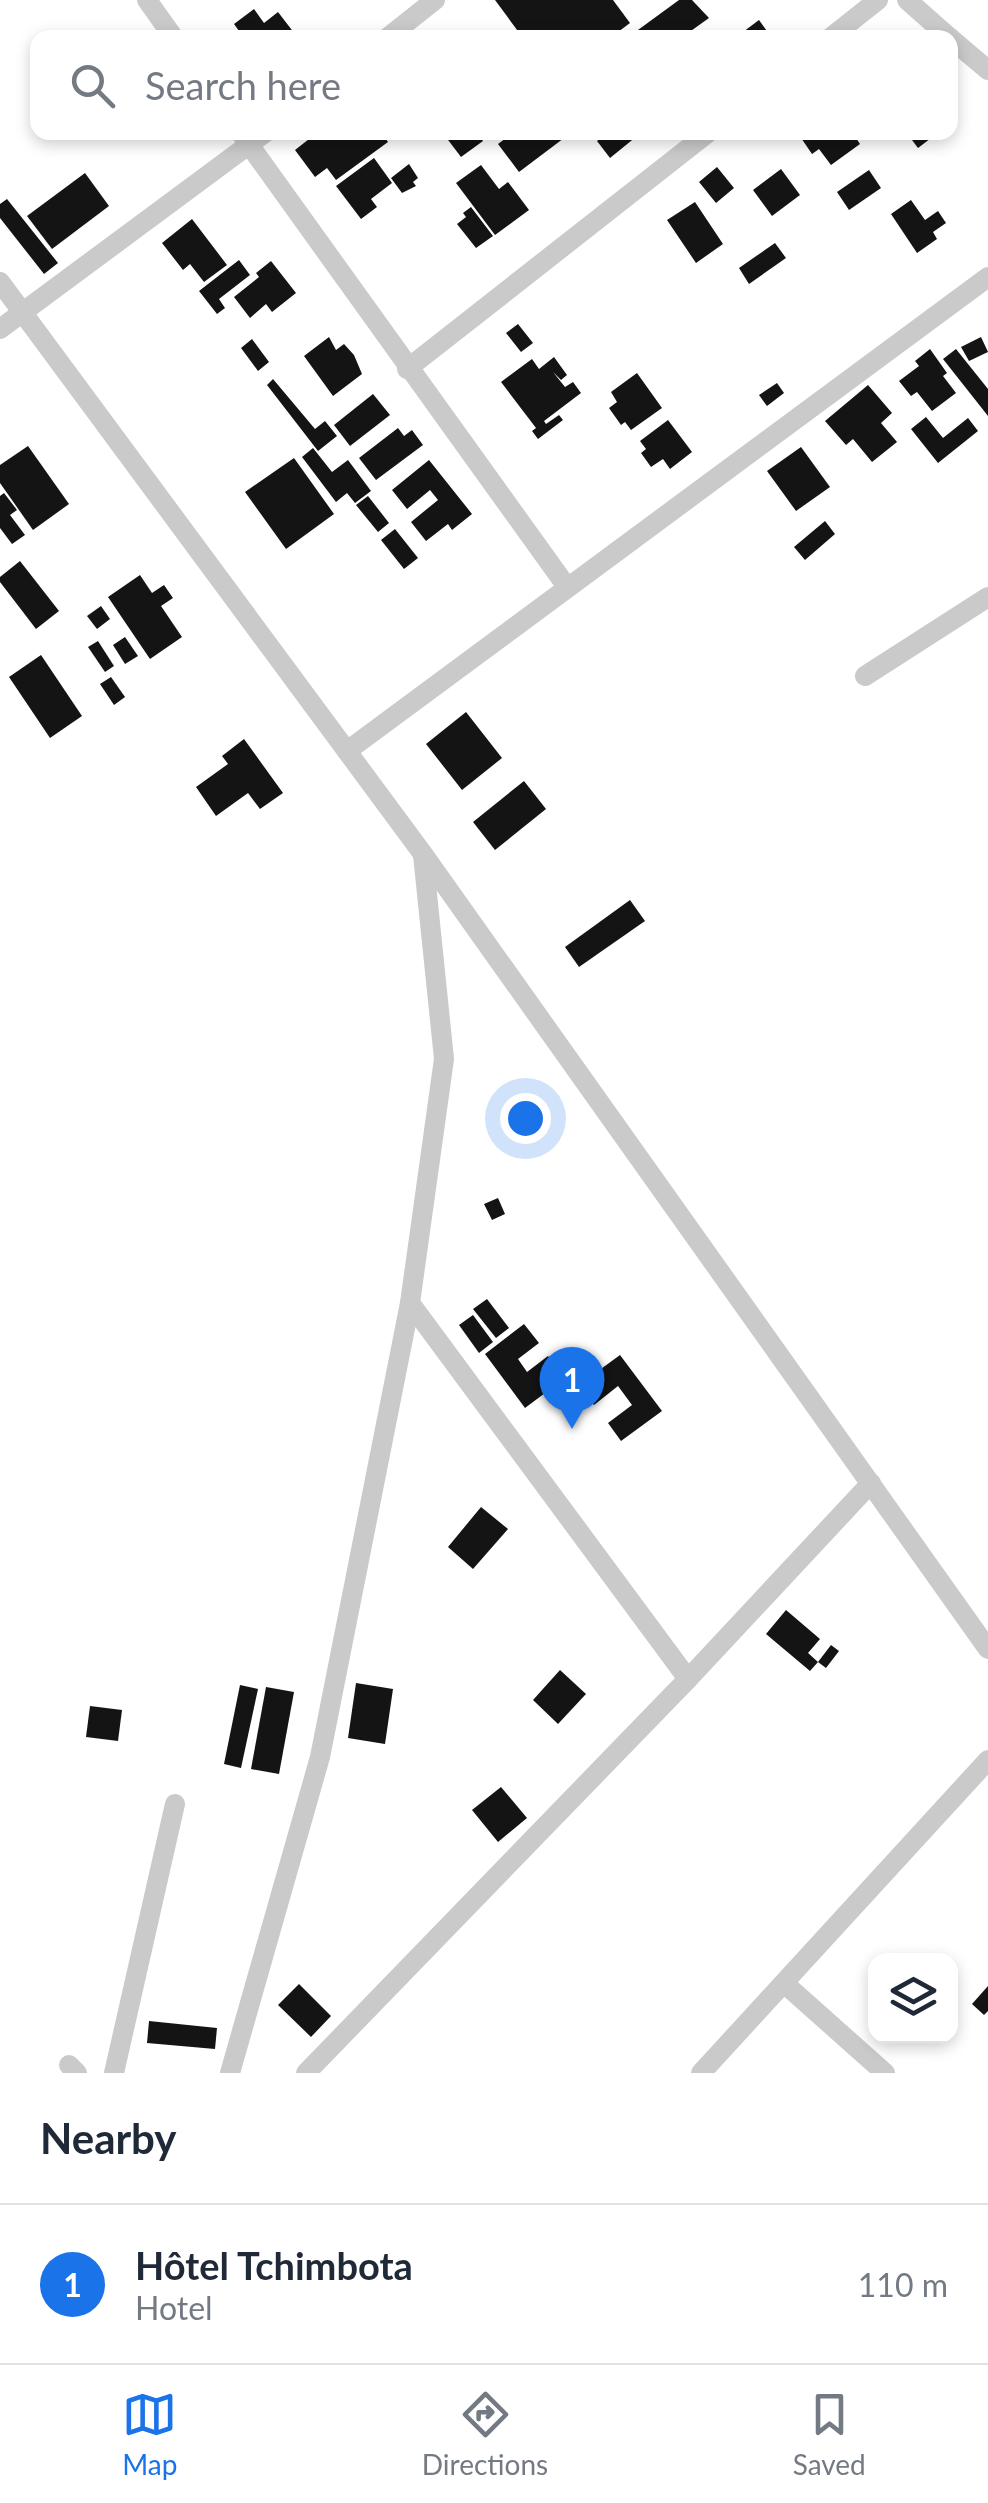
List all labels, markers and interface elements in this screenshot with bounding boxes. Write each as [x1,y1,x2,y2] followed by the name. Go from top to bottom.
[30,30,958,140] search box
[65,58,120,113] icon: search
[145,62,341,108] text: Search here
[500,1093,551,1144] your location
[540,1346,604,1429] pin: 1
[868,1953,958,2043] map controls
[868,1953,958,2043] button: layers
[40,2113,177,2163] text: Nearby
[135,2242,413,2288] text: Hôtel Tchimbota
[63,2265,82,2304] text: 1
[858,2265,948,2304] text: 110 m
[135,2288,213,2327] text: Hotel
[122,2387,177,2481] tab: Map
[422,2387,548,2481] tab: Directions
[793,2387,866,2481] tab: Saved

